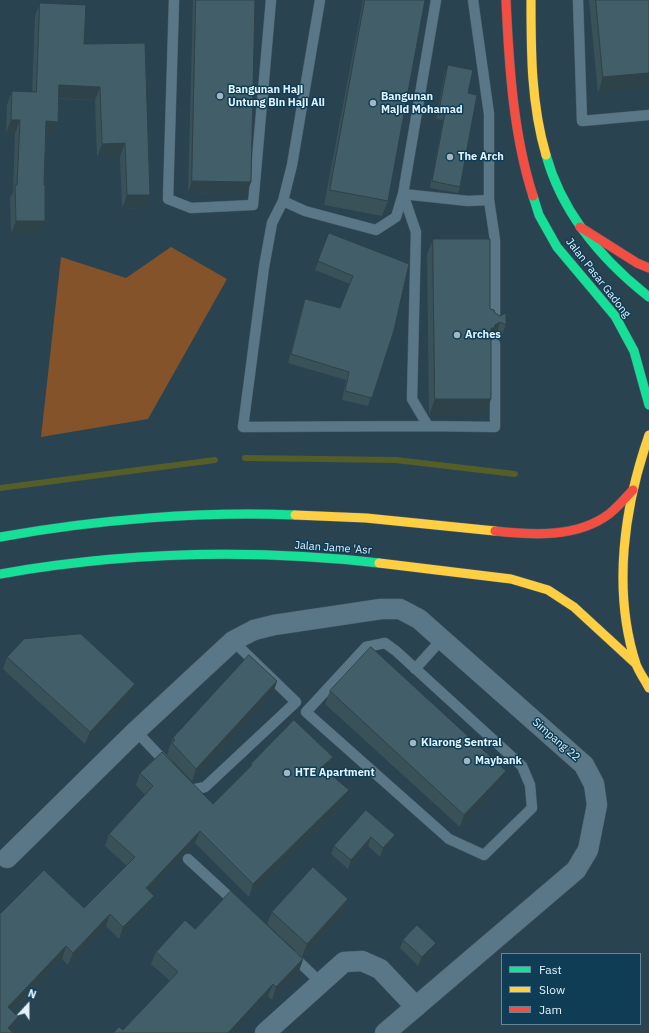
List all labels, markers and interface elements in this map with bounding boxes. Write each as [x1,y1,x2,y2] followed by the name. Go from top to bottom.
[228,83,325,109] place label: Bangunan Haji Untung Bin Haji Ali
[381,90,463,116] place label: Bangunan Majid Mohamad
[215,91,225,101] marker: Bangunan Haji Untung Bin Haji Ali
[368,98,378,108] marker: Bangunan Majid Mohamad
[458,150,504,164] place label: The Arch
[445,152,455,162] marker: The Arch
[563,235,633,321] street label: Jalan Pasar Gadong
[465,328,501,342] place label: Arches
[452,330,462,340] marker: Arches
[294,539,372,557] street label: Jalan Jame 'Asr
[529,716,583,764] street label: Simpang 22
[421,736,502,750] place label: Kiarong Sentral
[408,738,418,748] marker: Kiarong Sentral
[475,754,522,768] place label: Maybank
[462,756,472,766] marker: Maybank
[295,766,375,780] place label: HTE Apartment
[282,768,292,778] marker: HTE Apartment
[501,953,641,1025] legend
[539,962,562,977] text: Fast
[539,982,565,997] text: Slow
[8,985,48,1025] north arrow
[26,986,39,1002] text: N
[539,1002,562,1017] text: Jam

